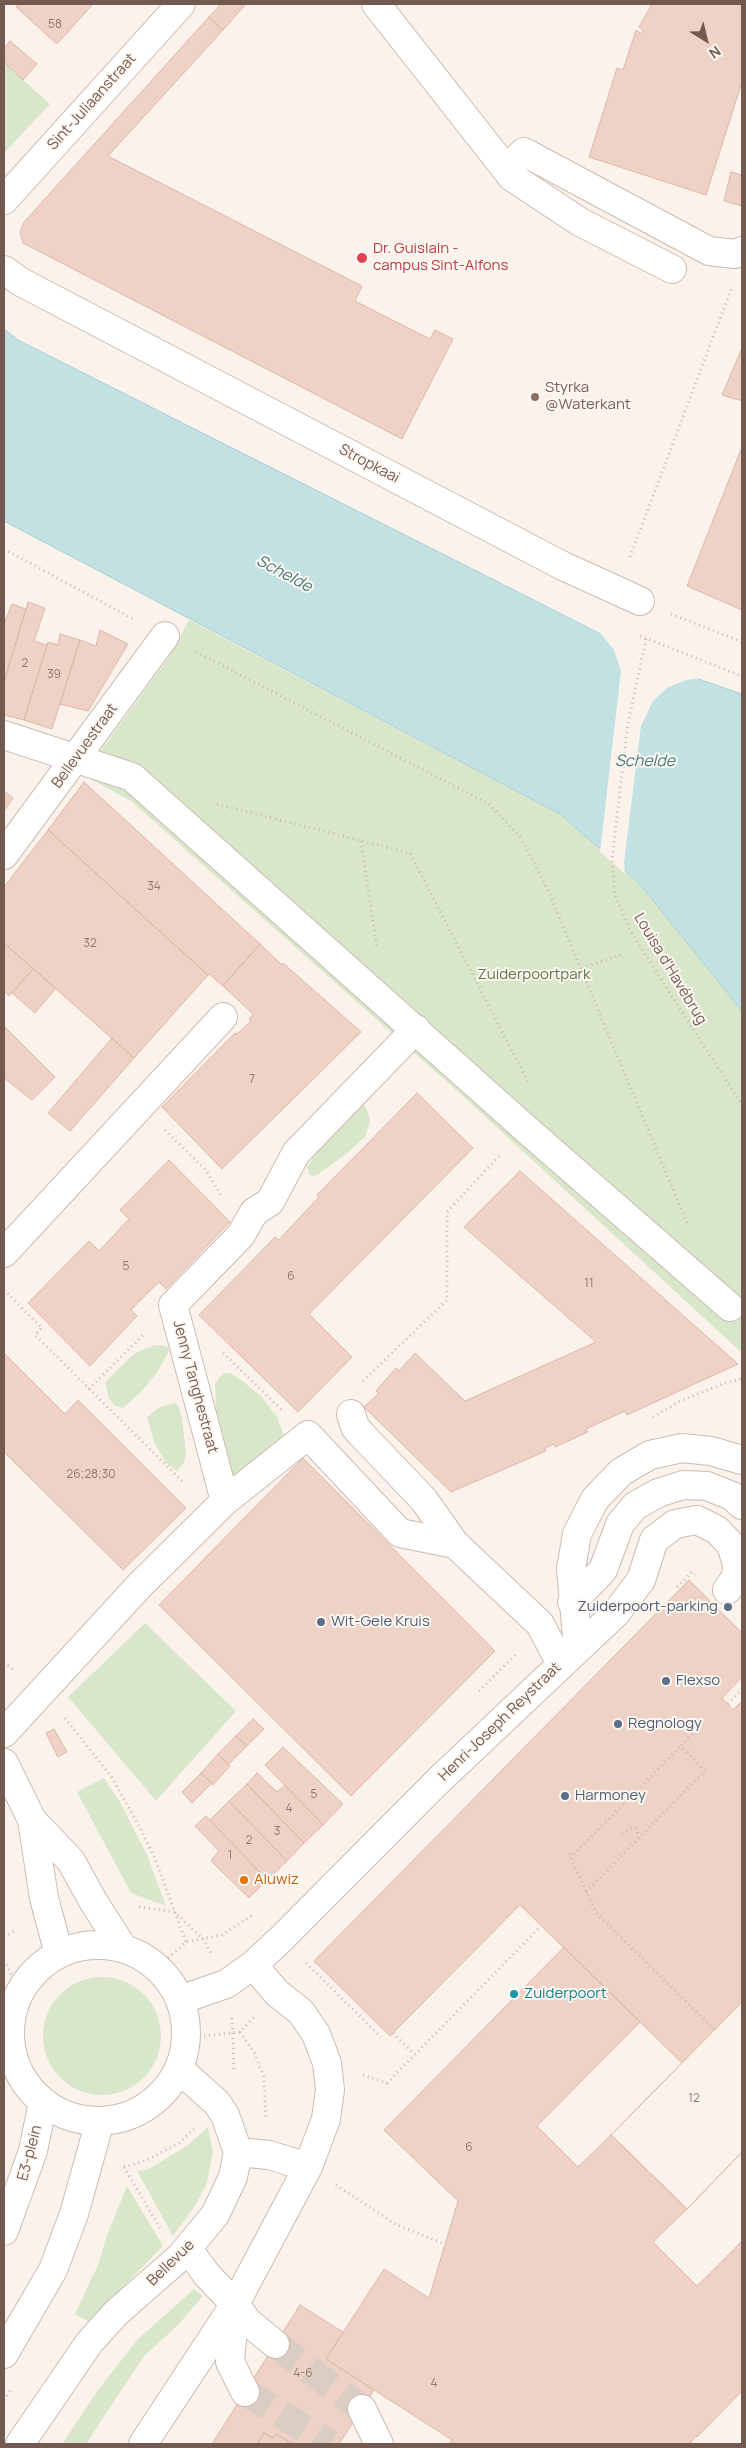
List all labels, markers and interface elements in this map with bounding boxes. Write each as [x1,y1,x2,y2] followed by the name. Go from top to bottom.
[681,15,731,65] north arrow
[48,18,62,32] house number: 58
[705,42,725,63] text: N
[44,50,140,154] street label: Sint-Juliaanstraat
[373,240,508,275] place label: Dr. Guislain - campus Sint-Alfons
[355,251,369,265] marker: Dr. Guislain - campus Sint-Alfons
[545,379,631,414] place label: Styrka @Waterkant
[529,391,541,403] marker: Styrka @Waterkant
[336,441,402,487] street label: Stropkaai
[253,551,315,597] water label: Schelde
[22,657,28,671] house number: 2
[47,668,61,682] house number: 39
[48,700,122,792] street label: Bellevuestraat
[615,752,675,772] water label: Schelde
[147,880,161,894] house number: 34
[630,910,710,1028] street label: Louisa d'Havébrug
[83,937,97,951] house number: 32
[478,966,590,984] park label: Zuiderpoortpark
[249,1073,255,1087] house number: 7
[123,1260,129,1274] house number: 5
[287,1270,295,1284] house number: 6
[584,1277,594,1291] house number: 11
[169,1318,221,1456] street label: Jenny Tanghestraat
[66,1468,116,1482] house number: 26;28;30
[578,1598,718,1616] place label: Zuiderpoort-parking
[722,1601,734,1613] marker: Zuiderpoort-parking
[331,1613,430,1631] place label: Wit-Gele Kruis
[315,1616,327,1628] marker: Wit-Gele Kruis
[435,1659,565,1785] street label: Henri-Joseph Reystraat
[676,1672,720,1690] place label: Flexso
[660,1675,672,1687] marker: Flexso
[628,1715,702,1733] place label: Regnology
[612,1718,624,1730] marker: Regnology
[575,1787,646,1805] place label: Harmoney
[311,1788,317,1802] house number: 5
[559,1790,571,1802] marker: Harmoney
[285,1802,293,1816] house number: 4
[274,1825,280,1839] house number: 3
[246,1834,252,1848] house number: 2
[228,1849,232,1863] house number: 1
[254,1871,299,1889] place label: Aluwiz
[238,1874,250,1886] marker: Aluwiz
[524,1985,607,2003] place label: Zuiderpoort
[508,1988,520,2000] marker: Zuiderpoort
[688,2092,700,2106] house number: 12
[14,2123,46,2183] street label: E3-plein
[465,2141,473,2155] house number: 6
[144,2236,198,2290] street label: Bellevue
[293,2367,313,2381] house number: 4-6
[430,2377,438,2391] house number: 4

